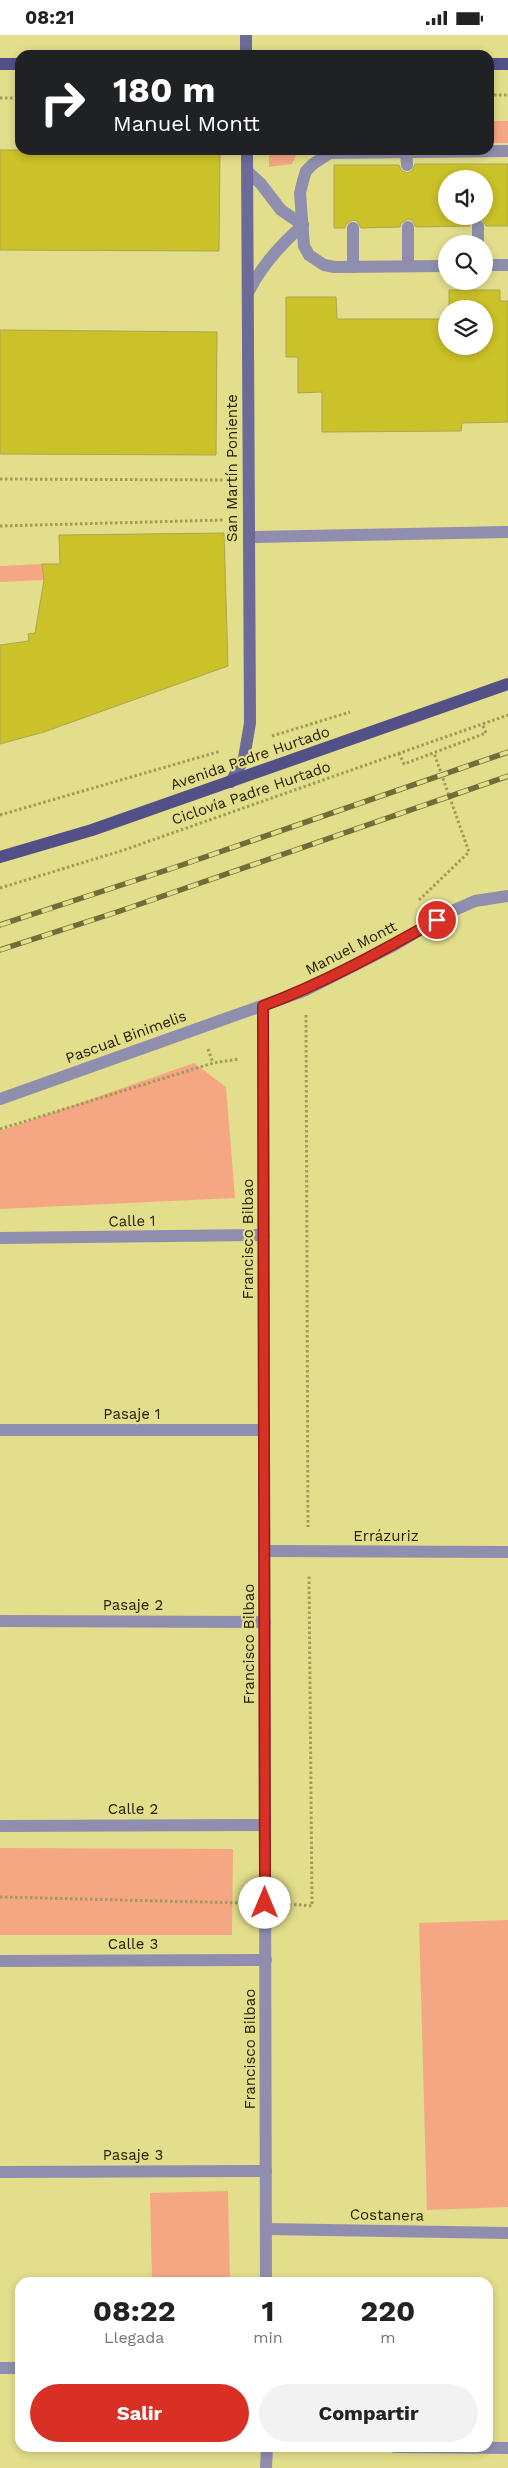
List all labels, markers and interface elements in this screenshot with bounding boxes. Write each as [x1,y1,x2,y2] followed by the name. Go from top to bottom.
[25,6,74,29] text: 08:21
[113,69,216,111] text: 180 m
[30,70,95,135] icon: right
[113,111,260,136] text: Manuel Montt
[438,170,493,355] map controls
[438,170,493,225] button: sound
[438,235,493,290] button: search
[438,300,493,355] button: layers
[223,394,241,542] street label: San Martín Poniente
[168,722,332,794] street label: Avenida Padre Hurtado
[169,757,333,829] street label: Ciclovía Padre Hurtado
[416,899,458,941] pin
[423,906,451,934] icon: arrive
[302,917,400,979] street label: Manuel Montt
[63,1007,189,1067] street label: Pascual Binimelis
[239,1179,257,1299] street label: Francisco Bilbao
[108,1212,156,1230] street label: Calle 1
[103,1405,161,1423] street label: Pasaje 1
[353,1527,419,1545] street label: Errázuriz
[240,1584,258,1704] street label: Francisco Bilbao
[103,1596,163,1614] street label: Pasaje 2
[108,1800,158,1818] street label: Calle 2
[238,1876,290,1928] position arrow
[108,1935,158,1953] street label: Calle 3
[241,1989,259,2109] street label: Francisco Bilbao
[103,2146,163,2164] street label: Pasaje 3
[350,2205,425,2225] street label: Costanera
[93,2293,176,2328] text: 08:22
[261,2293,274,2328] text: 1
[360,2293,415,2328] text: 220
[104,2328,164,2347] text: Llegada
[253,2328,283,2347] text: min
[380,2328,395,2347] text: m
[30,2384,249,2442] button: Salir
[259,2384,478,2442] button: Compartir

